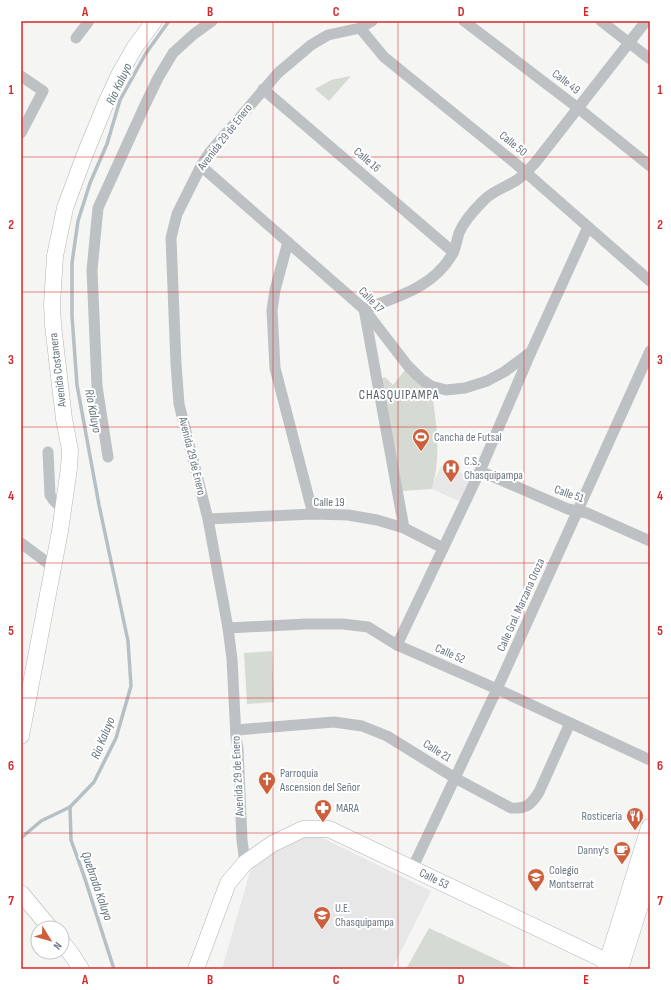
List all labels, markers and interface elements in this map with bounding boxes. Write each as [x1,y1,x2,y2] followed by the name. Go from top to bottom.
[81,4,89,20] text: A
[207,4,213,20] text: B
[333,4,340,20] text: C
[458,4,465,20] text: D
[583,4,589,20] text: E
[102,60,136,107] water label: Rio Kaluyo
[549,66,583,98] street label: Calle 49
[8,82,14,98] text: 1
[657,82,663,98] text: 1
[194,101,256,174] street label: Avenida 29 de Enero
[496,128,530,160] street label: Calle 50
[350,144,384,176] street label: Calle 16
[8,217,14,233] text: 2
[657,217,663,233] text: 2
[355,284,387,316] street label: Calle 17
[46,332,70,409] street label: Avenida Costanera
[8,352,14,368] text: 3
[657,352,663,368] text: 3
[359,387,439,403] district label: CHASQUIPAMPA
[81,388,105,435] water label: Rio Kaluyo
[175,414,209,497] street label: Avenida 29 de Enero
[411,427,431,452] sports icon: Cancha de Futsal
[434,430,502,445] place label: Cancha de Futsal
[464,454,523,483] place label: C.S. Chasquipampa
[441,458,461,483] hospital icon: C.S. Chasquipampa
[552,482,587,506] street label: Calle 51
[8,488,14,504] text: 4
[657,488,663,504] text: 4
[314,495,344,510] street label: Calle 19
[494,556,548,654] street label: Calle Gral. Marzana Oroza
[8,623,14,639] text: 5
[657,623,663,639] text: 5
[433,641,467,667] street label: Calle 52
[87,714,119,761] water label: Rio Kaluyo
[228,735,248,817] street label: Avenida 29 de Enero
[420,737,455,766] street label: Calle 21
[8,758,14,774] text: 6
[657,758,663,774] text: 6
[279,766,361,795] place label: Parroquia Ascension del Señor
[257,770,277,795] church icon: Parroquia Ascension del Señor
[313,798,333,823] pharmacy icon: MARA
[336,801,360,816] place label: MARA
[625,806,645,831] restaurant icon: Rosticeria
[582,809,622,824] place label: Rosticeria
[612,840,632,865] cafe icon: Danny's
[577,843,609,858] place label: Danny's
[78,849,116,923] water label: Quebrada Kaluyo
[549,863,594,892] place label: Colegio Montserrat
[417,865,451,893] street label: Calle 53
[526,867,546,892] school or university icon: Colegio Montserrat
[8,893,14,909] text: 7
[657,893,663,909] text: 7
[335,901,394,930] place label: U.E. Chasquipampa
[312,905,332,930] school or university icon: U.E. Chasquipampa
[30,920,70,960] north arrow
[51,939,65,952] text: N
[81,972,89,988] text: A
[207,972,213,988] text: B
[333,972,340,988] text: C
[458,972,465,988] text: D
[583,972,589,988] text: E

